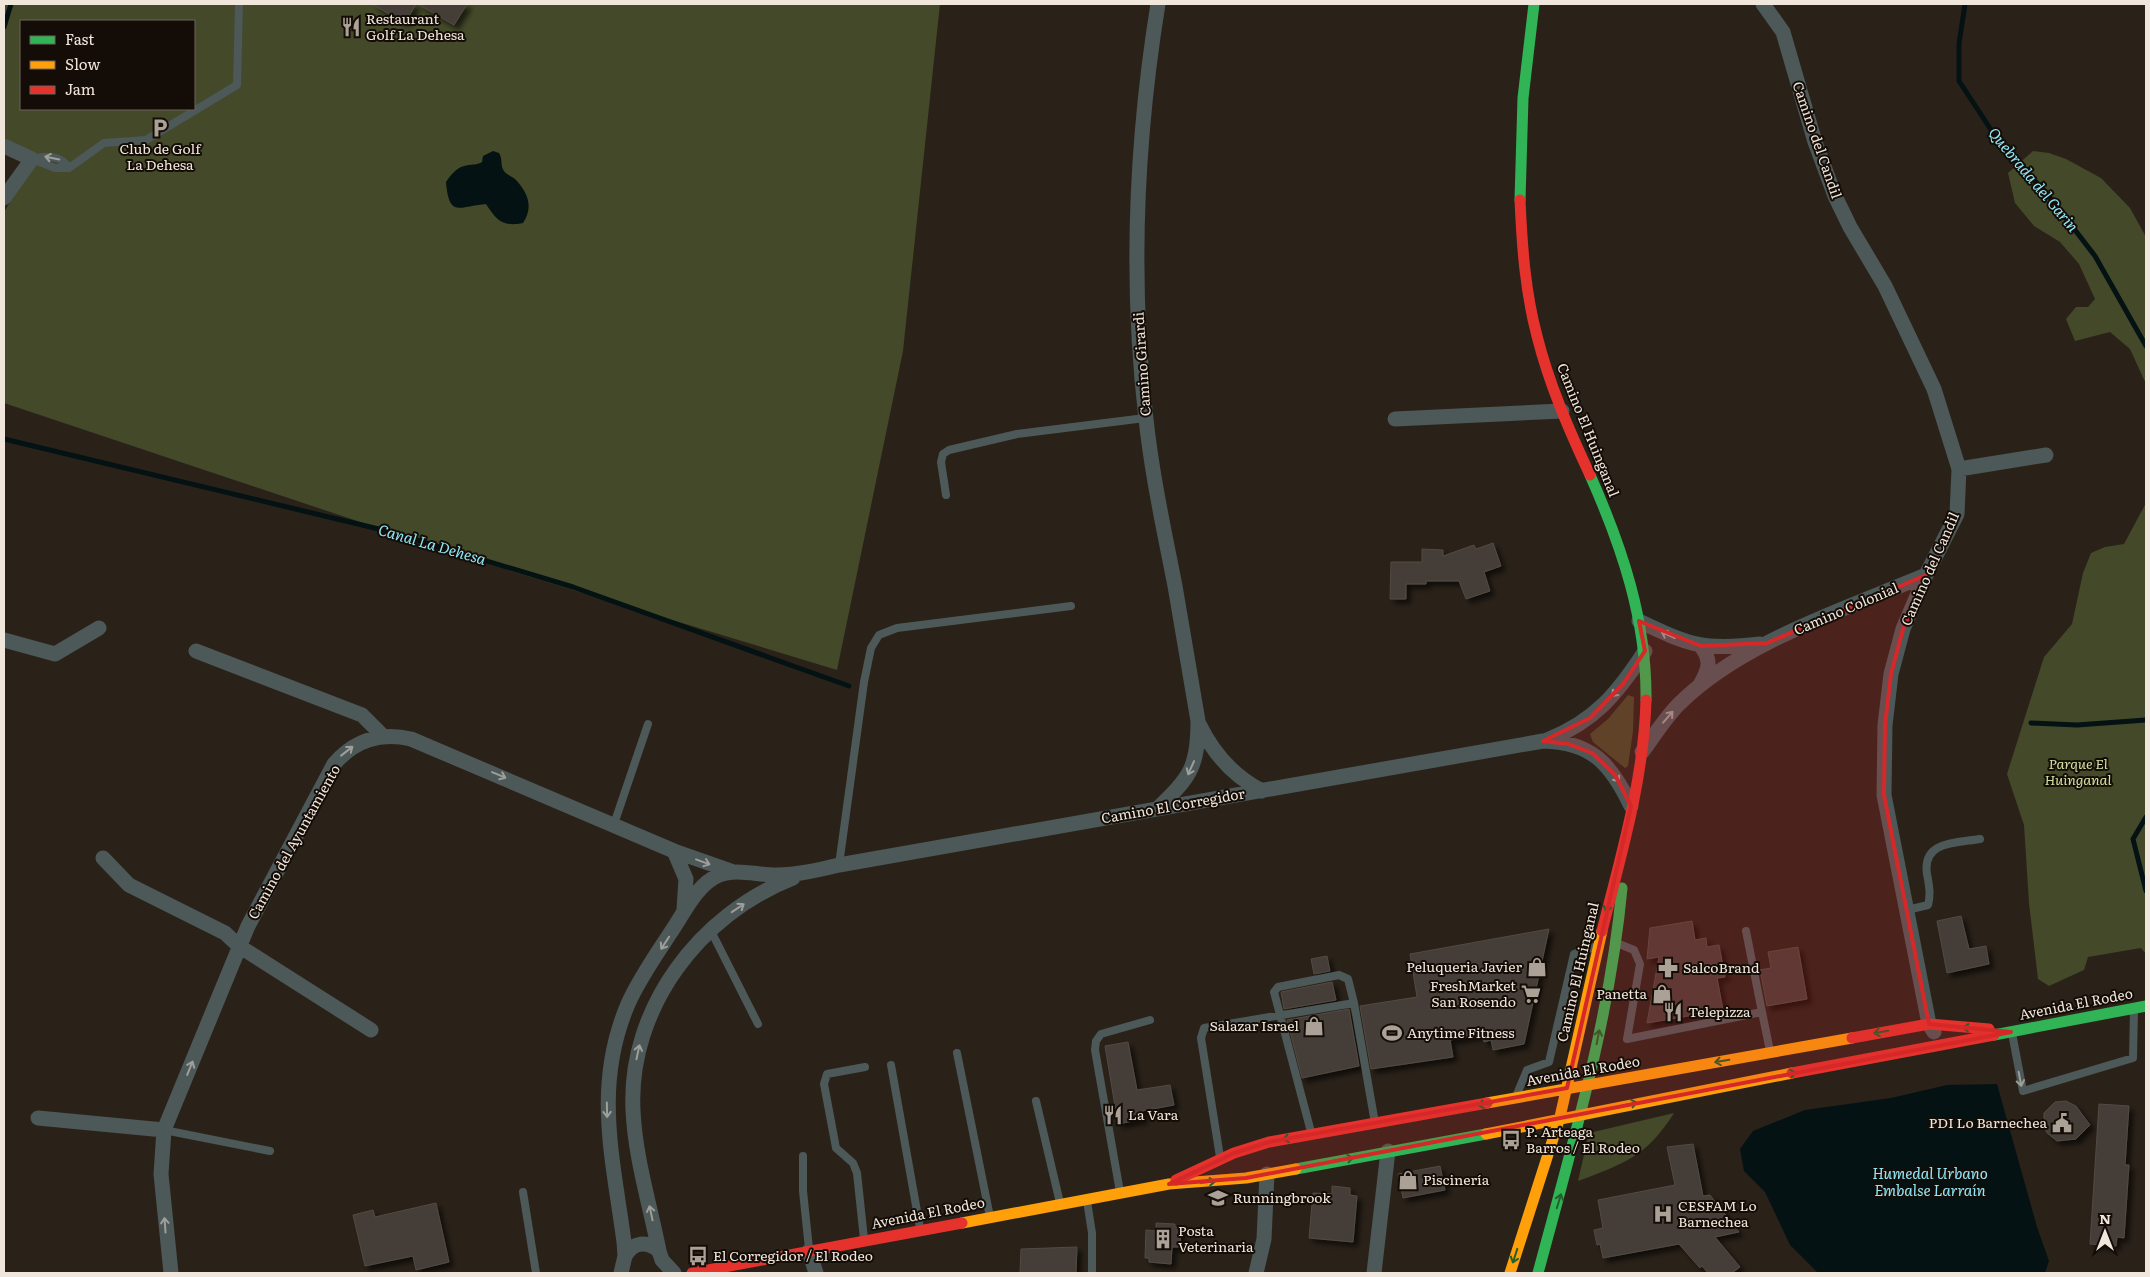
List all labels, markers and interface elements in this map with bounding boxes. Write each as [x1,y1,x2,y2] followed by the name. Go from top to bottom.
[366,8,465,44] place label: Restaurant Golf La Dehesa
[340,16,362,38] restaurant icon: Restaurant Golf La Dehesa
[20,20,195,110] legend
[65,27,94,50] text: Fast
[65,52,100,75] text: Slow
[65,77,96,100] text: Jam
[1789,78,1847,201] street label: Camino del Candil
[149,117,171,139] parking icon: Club de Golf La Dehesa
[1983,122,2085,236] water label: Quebrada del Garin
[119,138,202,174] place label: Club de Golf La Dehesa
[44,153,60,162] one-way arrow
[1127,311,1155,417] street label: Camino Girardi
[1553,360,1625,500] street label: Camino El Huinganal
[1895,508,1963,629] street label: Camino del Candil
[376,517,489,570] water label: Canal La Dehesa
[1790,577,1901,639] street label: Camino Colonial
[1661,629,1676,639] one-way arrow
[1611,685,1623,697] one-way arrow
[1662,710,1674,723] one-way arrow
[341,746,354,757] one-way arrow
[2045,753,2111,789] park label: Parque El Huinganal
[242,760,344,923] street label: Camino del Ayuntamiento
[1186,760,1196,775] one-way arrow
[1610,769,1620,783] one-way arrow
[491,770,506,780] one-way arrow
[1099,782,1247,828] street label: Camino El Corregidor
[694,858,710,867] one-way arrow
[1603,896,1613,912] one-way arrow
[1551,900,1603,1044] street label: Camino El Huinganal
[731,903,745,913] one-way arrow
[659,935,669,949] one-way arrow
[1406,956,1522,976] place label: Peluqueria Javier
[1526,956,1548,978] shop icon: Peluqueria Javier
[1657,957,1679,979] pharmacy icon: SalcoBrand
[1683,957,1760,977] place label: SalcoBrand
[1430,975,1516,1011] place label: FreshMarket San Rosendo
[2017,982,2134,1024] street label: Avenida El Rodeo
[1520,983,1542,1005] supermarket icon: FreshMarket San Rosendo
[1596,983,1647,1003] place label: Panetta
[1651,983,1673,1005] shop icon: Panetta
[1662,1001,1684,1023] restaurant icon: Telepizza
[1688,1001,1751,1021] place label: Telepizza
[1209,1015,1299,1035] place label: Salazar Israel
[1303,1015,1325,1037] shop icon: Salazar Israel
[1381,1022,1403,1044] sports icon: Anytime Fitness
[1407,1022,1515,1042] place label: Anytime Fitness
[1962,1023,1978,1032] one-way arrow
[1873,1028,1889,1038] one-way arrow
[1594,1029,1604,1045] one-way arrow
[634,1045,643,1061] one-way arrow
[1524,1050,1641,1090] street label: Avenida El Rodeo
[1714,1056,1730,1066] one-way arrow
[186,1061,195,1076] one-way arrow
[1781,1069,1797,1079] one-way arrow
[2016,1071,2026,1087] one-way arrow
[1621,1099,1637,1108] one-way arrow
[1477,1100,1493,1109] one-way arrow
[602,1101,612,1117] one-way arrow
[1102,1104,1124,1126] restaurant icon: La Vara
[1128,1104,1179,1124] place label: La Vara
[1929,1112,2047,1132] place label: PDI Lo Barnechea
[2051,1112,2073,1134] public building icon: PDI Lo Barnechea
[1526,1121,1640,1157] place label: P. Arteaga Barros / El Rodeo
[1500,1129,1522,1151] bus stop icon: P. Arteaga Barros / El Rodeo
[1283,1134,1299,1144] one-way arrow
[1338,1154,1354,1164] one-way arrow
[1872,1161,1988,1201] water label: Humedal Urbano Embalse Larraín
[1397,1169,1419,1191] shop icon: Piscinería
[1423,1169,1490,1189] place label: Piscinería
[1200,1178,1216,1187] one-way arrow
[1207,1187,1229,1209] school or university icon: Runningbrook
[1233,1187,1331,1207] place label: Runningbrook
[869,1191,986,1233] street label: Avenida El Rodeo
[1554,1193,1564,1209] one-way arrow
[1678,1195,1757,1231] place label: CESFAM Lo Barnechea
[1652,1203,1674,1225] hospital icon: CESFAM Lo Barnechea
[646,1205,656,1221] one-way arrow
[2080,1207,2130,1257] north arrow
[2099,1208,2111,1228] text: N
[160,1217,170,1233] one-way arrow
[1178,1220,1254,1256] place label: Posta Veterinaria
[1152,1228,1174,1250] building icon: Posta Veterinaria
[687,1245,709,1267] bus stop icon: El Corregidor / El Rodeo
[713,1245,873,1265] place label: El Corregidor / El Rodeo
[1509,1247,1519,1263] one-way arrow

